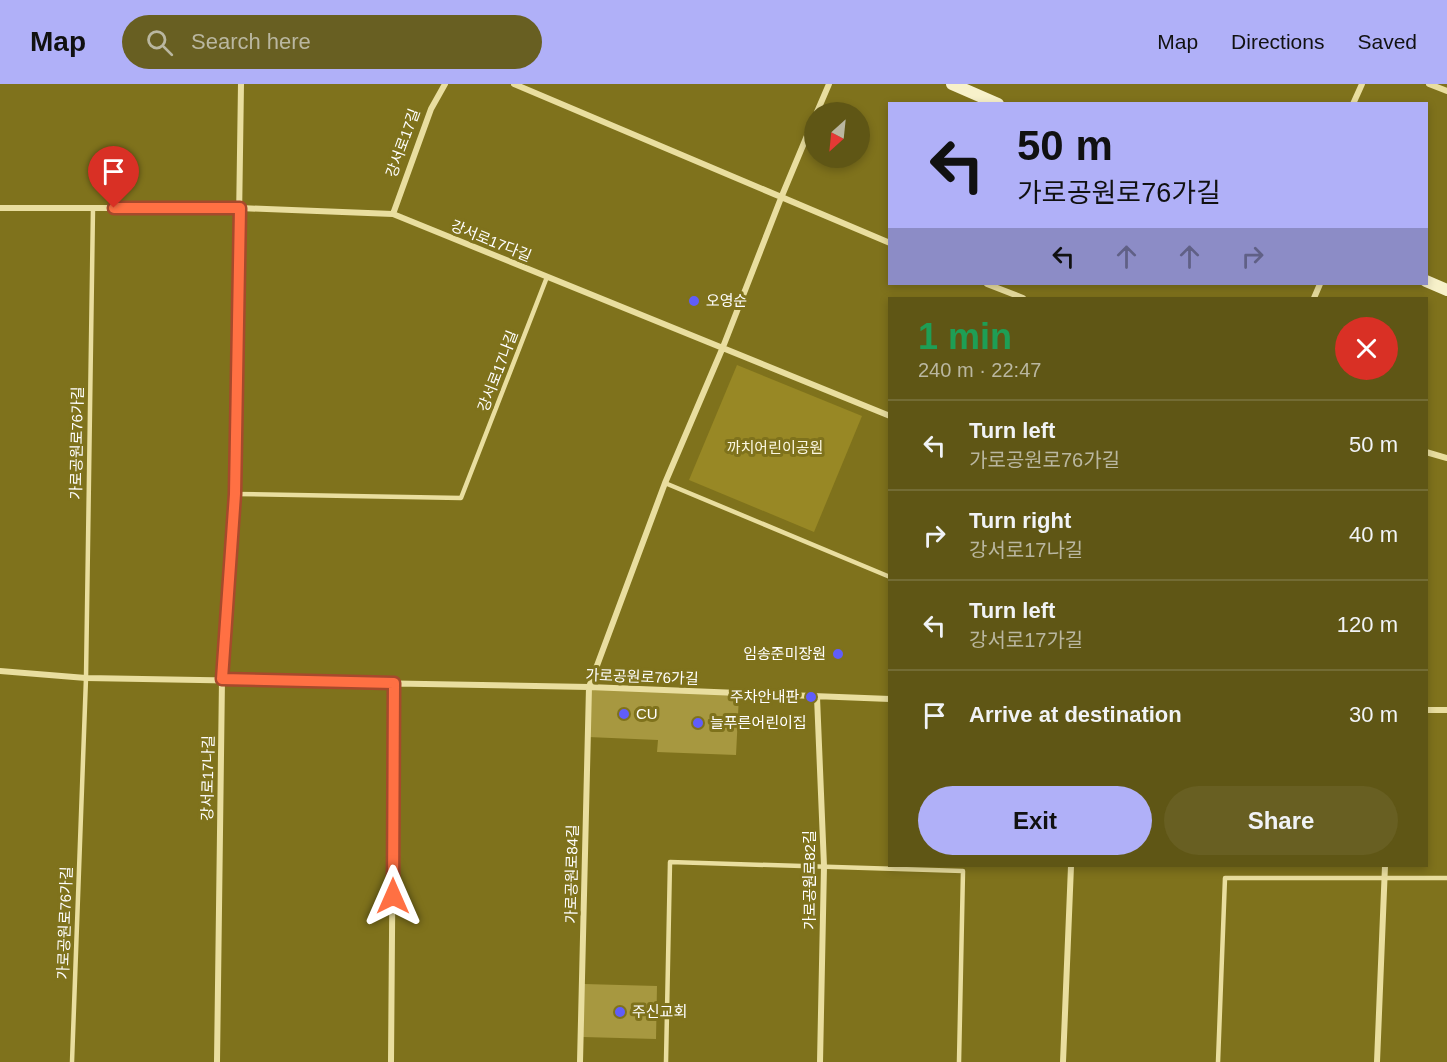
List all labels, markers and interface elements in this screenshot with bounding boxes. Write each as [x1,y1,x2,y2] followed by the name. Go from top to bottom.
[122,15,542,69] search box
[30,26,86,57] text: Map
[143,26,176,59] icon: search
[191,29,311,54] text: Search here
[1157,30,1198,53] text: Map
[1231,30,1324,53] text: Directions
[1357,30,1417,53] text: Saved
[804,102,870,168] north arrow
[804,102,870,168] map controls
[382,106,423,180] street label: 강서로17길
[1017,122,1113,169] text: 50 m
[918,126,996,204] icon: left
[88,146,139,208] pin
[97,155,130,188] icon: arrive
[1017,178,1221,208] text: 가로공원로76가길
[448,217,534,264] street label: 강서로17다길
[1047,240,1080,273] icon: left
[1110,240,1143,273] icon: ahead
[1173,240,1206,273] icon: ahead
[1236,240,1269,273] icon: right
[706,292,747,309] place label: 오영순
[687,294,701,308] marker: 오영순
[918,316,1012,357] text: 1 min
[1335,317,1398,380] button: close
[474,328,521,414] street label: 강서로17나길
[918,359,1041,381] text: 240 m · 22:47
[67,386,86,500] street label: 가로공원로76가길
[969,418,1055,443] text: Turn left
[918,429,951,462] icon: left
[1349,432,1398,457] text: 50 m
[727,439,823,456] park label: 까치어린이공원
[969,449,1120,471] text: 가로공원로76가길
[969,508,1071,533] text: Turn right
[918,519,951,552] icon: right
[1349,522,1398,547] text: 40 m
[969,539,1083,561] text: 강서로17나길
[969,598,1055,623] text: Turn left
[918,609,951,642] icon: left
[1337,612,1398,637] text: 120 m
[969,629,1083,651] text: 강서로17가길
[743,645,826,662] place label: 임송준미장원
[831,647,845,661] marker: 임송준미장원
[585,666,699,687] street label: 가로공원로76가길
[730,688,799,705] place label: 주차안내판
[804,690,818,704] marker: 주차안내판
[918,699,951,732] icon: arrive
[969,702,1182,727] text: Arrive at destination
[1349,702,1398,727] text: 30 m
[636,705,658,722] place label: CU
[617,707,631,721] marker: CU
[710,714,807,731] place label: 늘푸른어린이집
[691,716,705,730] marker: 늘푸른어린이집
[198,735,217,821] street label: 강서로17나길
[918,786,1152,855] button: Exit
[1164,786,1398,855] button: Share
[562,824,581,924] street label: 가로공원로84길
[801,830,818,930] street label: 가로공원로82길
[361,864,425,928] position arrow
[54,866,75,980] street label: 가로공원로76가길
[632,1003,687,1020] place label: 주신교회
[613,1005,627,1019] marker: 주신교회

